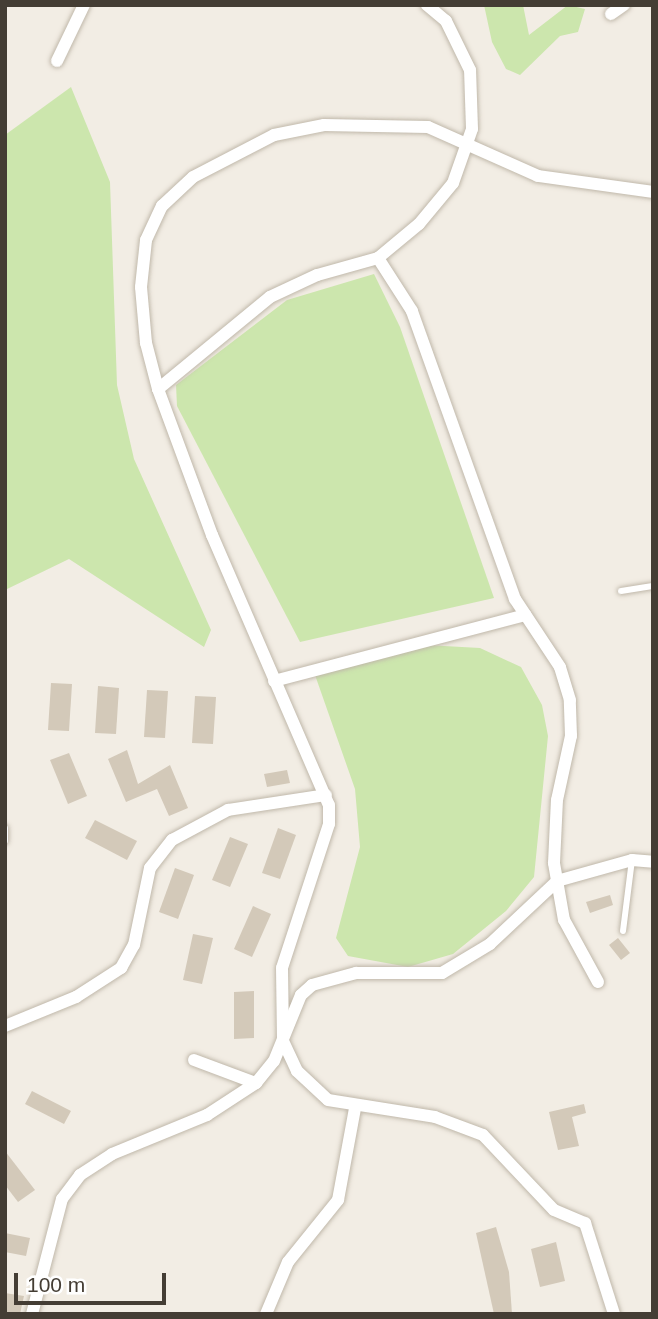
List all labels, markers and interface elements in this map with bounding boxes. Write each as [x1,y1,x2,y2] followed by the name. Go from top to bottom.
[18,1260,170,1304] scale bar
[27,1273,85,1296] text: 100 m

